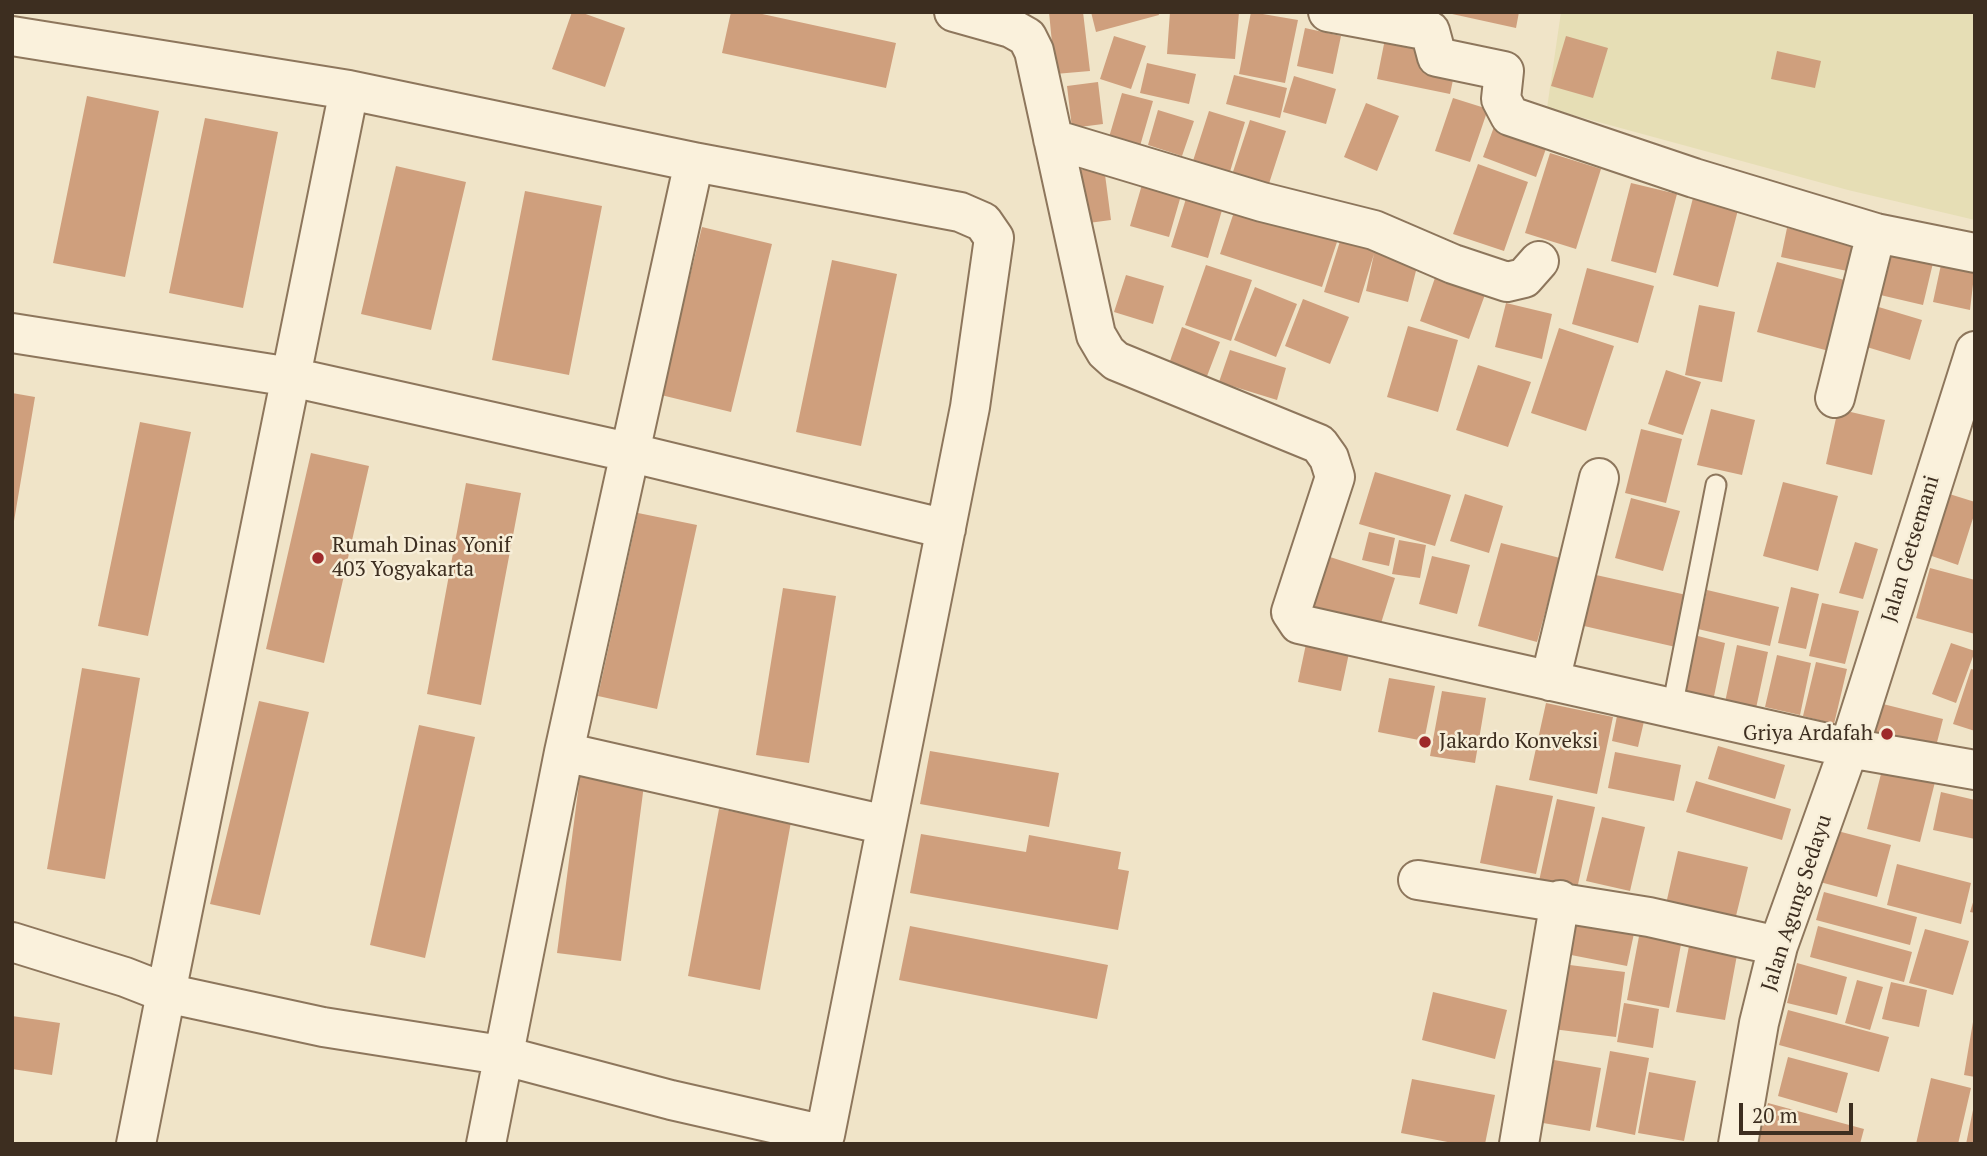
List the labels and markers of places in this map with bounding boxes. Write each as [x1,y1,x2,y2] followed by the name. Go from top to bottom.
[332,533,511,583] place label: Rumah Dinas Yonif 403 Yogyakarta
[310,550,326,566] marker: Rumah Dinas Yonif 403 Yogyakarta
[1743,721,1873,747] place label: Griya Ardafah
[1879,726,1895,742] marker: Griya Ardafah
[1439,729,1598,755] place label: Jakardo Konveksi
[1417,734,1433,750] marker: Jakardo Konveksi

